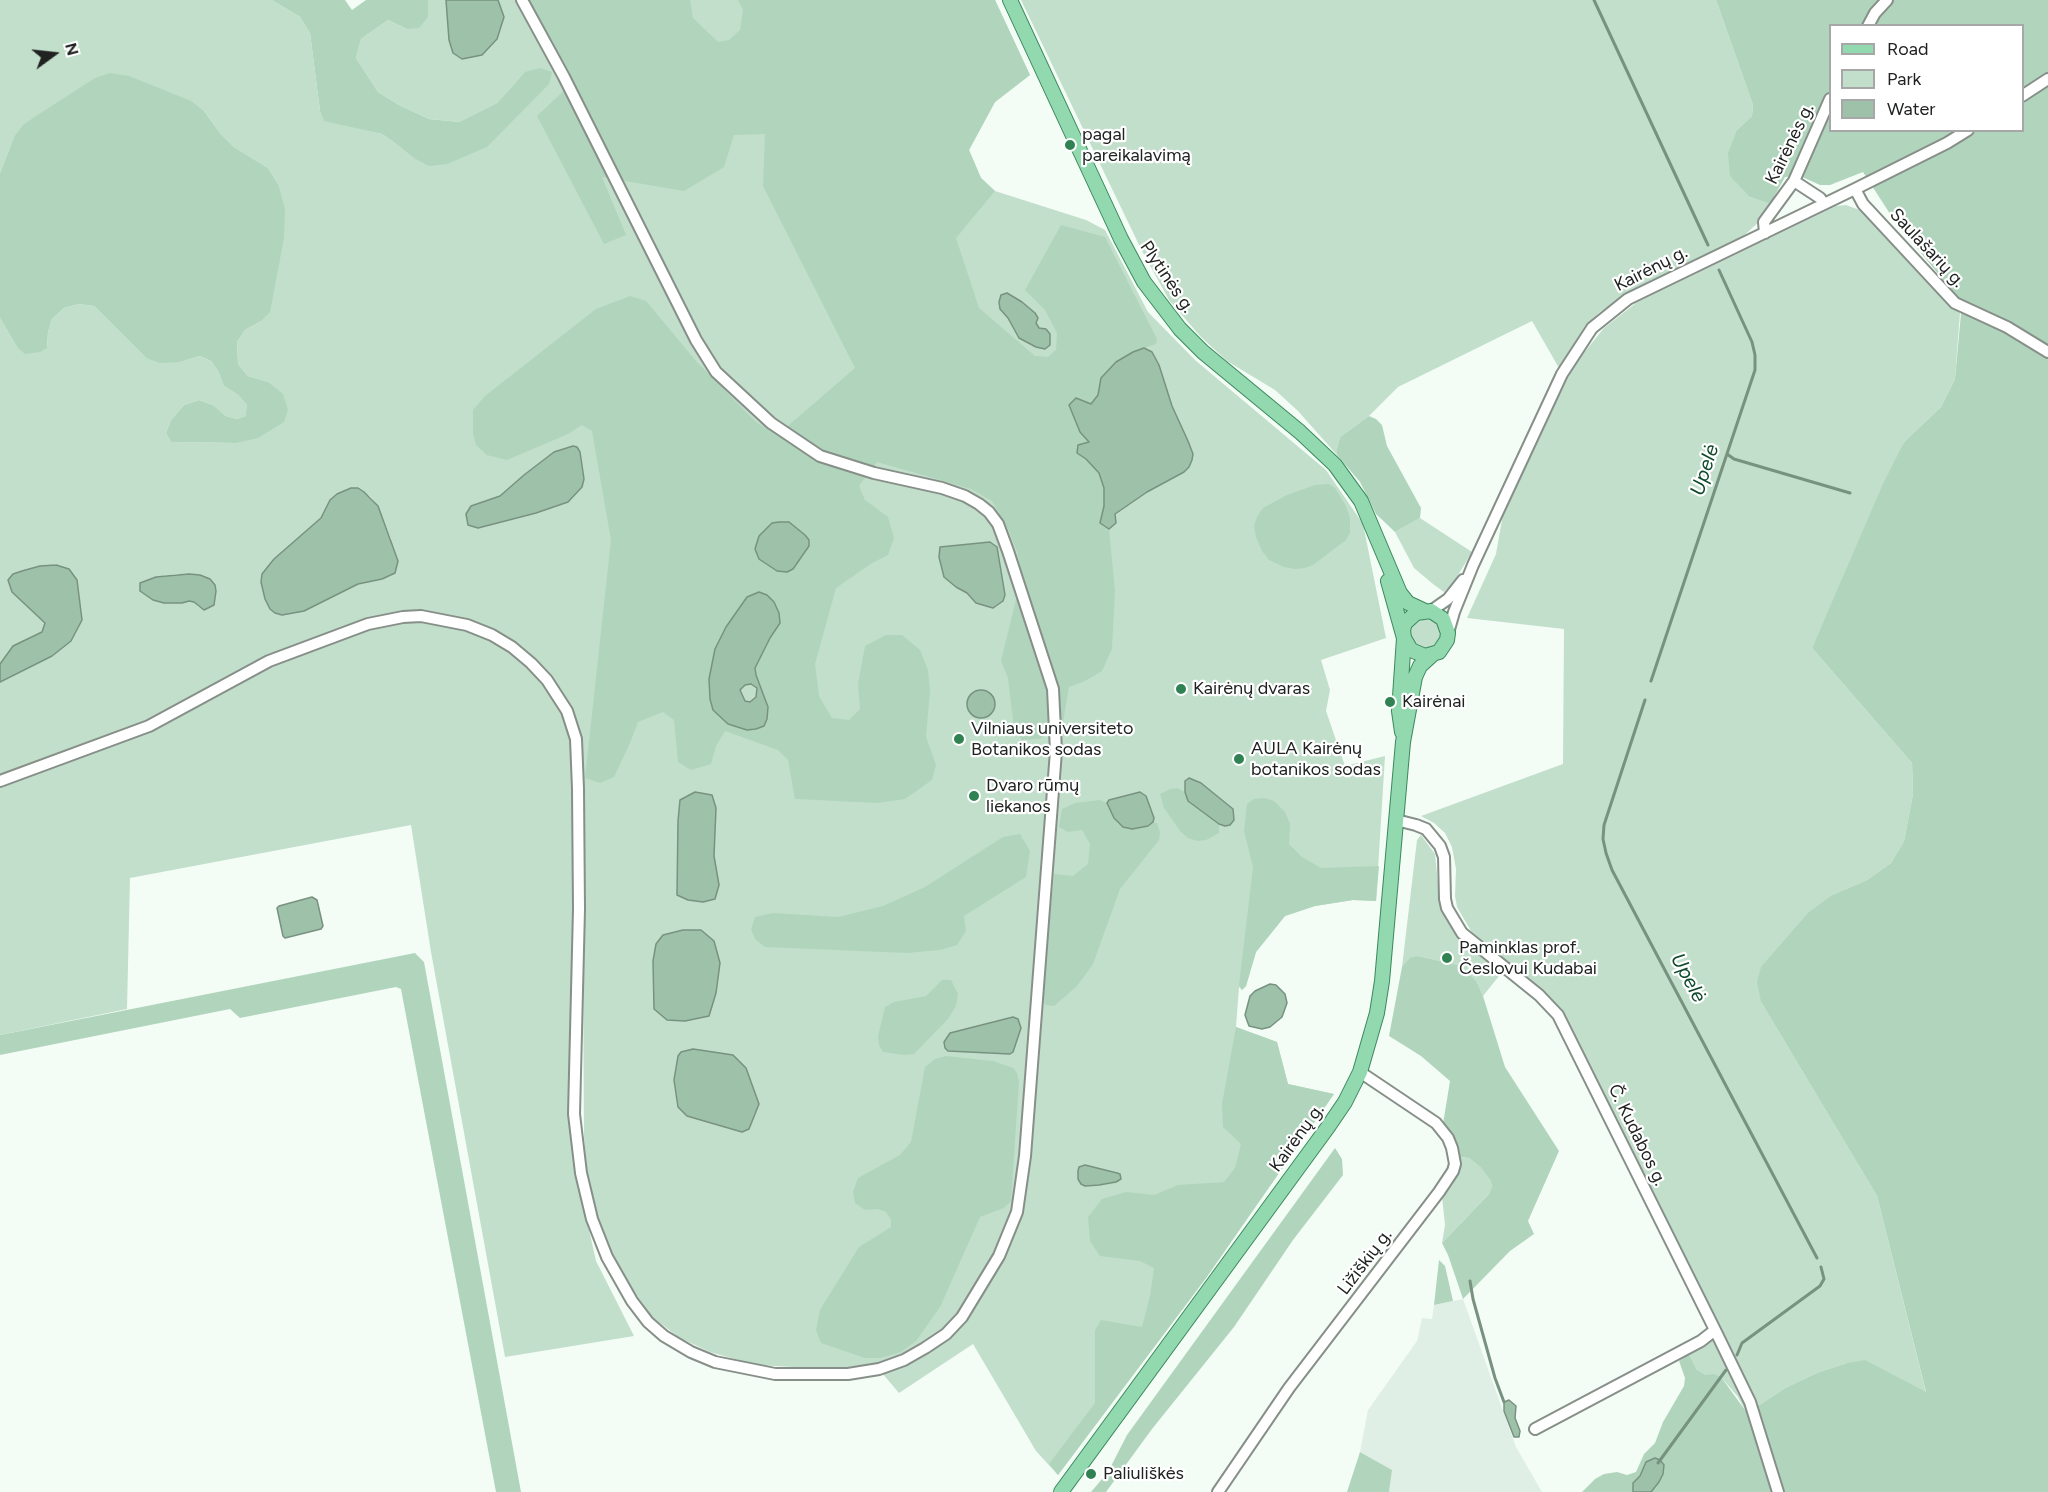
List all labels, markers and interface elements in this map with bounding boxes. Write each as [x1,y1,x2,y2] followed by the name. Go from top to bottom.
[24,24,84,84] north arrow
[1829,24,2024,132] legend
[1887,38,1928,60] text: Road
[61,41,83,58] text: N
[1887,68,1921,90] text: Park
[1887,98,1935,120] text: Water
[1761,100,1819,188] street label: Kairėnės g.
[1082,124,1191,166] place label: pagal pareikalavimą
[1063,138,1077,152] marker: pagal pareikalavimą
[1885,204,1969,292] street label: Saulašarių g.
[1135,237,1199,317] street label: Plytinės g.
[1611,241,1691,297] street label: Kairėnų g.
[1686,441,1724,499] water label: Upelė
[1193,678,1310,700] place label: Kairėnų dvaras
[1174,682,1188,696] marker: Kairėnų dvaras
[1402,691,1466,713] place label: Kairėnai
[1383,695,1397,709] marker: Kairėnai
[971,718,1134,760] place label: Vilniaus universiteto Botanikos sodas
[952,732,966,746] marker: Vilniaus universiteto Botanikos sodas
[1251,738,1381,780] place label: AULA Kairėnų botanikos sodas
[1232,752,1246,766] marker: AULA Kairėnų botanikos sodas
[986,775,1079,818] place label: Dvaro rūmų liekanos
[967,789,981,803] marker: Dvaro rūmų liekanos
[1459,937,1597,980] place label: Paminklas prof. Česlovui Kudabai
[1665,949,1711,1007] water label: Upelė
[1440,951,1454,965] marker: Paminklas prof. Česlovui Kudabai
[1603,1081,1671,1189] street label: Č. Kudabos g.
[1265,1100,1329,1176] street label: Kairėnų g.
[1333,1225,1397,1299] street label: Ližiškių g.
[1103,1463,1184,1485] place label: Paliuliškės
[1084,1467,1098,1481] marker: Paliuliškės

